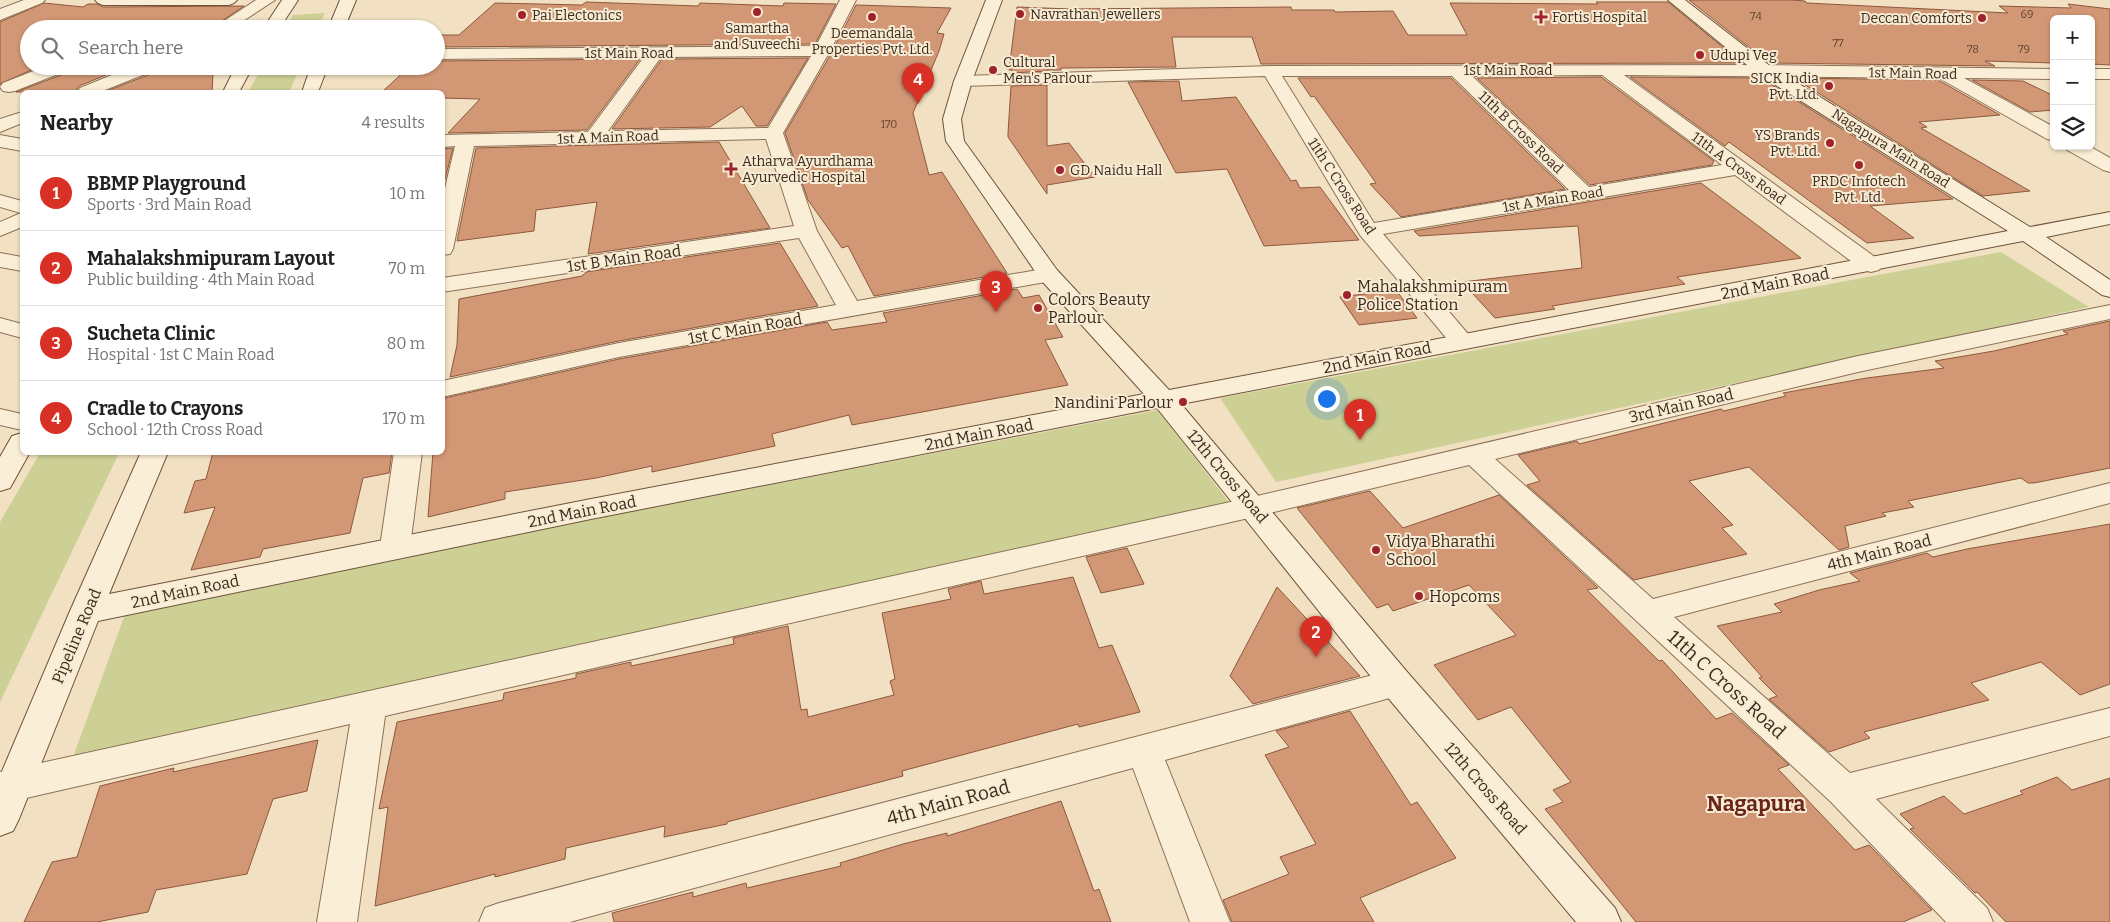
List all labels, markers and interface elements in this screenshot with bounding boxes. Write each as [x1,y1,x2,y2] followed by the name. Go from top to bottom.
[751,6,763,18] marker: Samartha and Suveechi
[1030,6,1161,23] place label: Navrathan Jewellers
[532,7,622,24] place label: Pai Electonics
[1014,8,1026,20] marker: Navrathan Jewellers
[2021,8,2033,21] house number: 69
[516,9,528,21] marker: Pai Electonics
[1552,9,1647,26] place label: Fortis Hospital
[1534,10,1548,24] marker: Fortis Hospital
[1750,10,1762,23] house number: 74
[1861,10,1972,27] place label: Deccan Comforts
[866,11,878,23] marker: Deemandala Properties Pvt. Ltd.
[1976,12,1988,24] marker: Deccan Comforts
[2050,15,2095,150] map controls
[2050,15,2095,60] button: +
[20,20,445,75] search box
[714,20,800,53] place label: Samartha and Suveechi
[812,25,932,58] place label: Deemandala Properties Pvt. Ltd.
[38,34,66,62] icon: search
[78,36,183,59] text: Search here
[1832,37,1844,50] house number: 77
[1967,43,1979,56] house number: 78
[2018,43,2030,56] house number: 79
[585,45,673,62] street label: 1st Main Road
[1710,47,1777,64] place label: Udupi Veg
[1694,49,1706,61] marker: Udupi Veg
[1003,54,1092,87] place label: Cultural Men's Parlour
[2050,60,2095,105] button: −
[1464,62,1552,79] street label: 1st Main Road
[902,63,934,104] pin: 4
[987,64,999,76] marker: Cultural Men's Parlour
[1868,64,1958,83] street label: 1st Main Road
[1750,70,1819,103] place label: SICK India Pvt. Ltd.
[1823,80,1835,92] marker: SICK India Pvt. Ltd.
[1475,88,1567,177] street label: 11th B Cross Road
[1829,105,1953,192] street label: Nagapura Main Road
[2050,105,2095,150] button: layers
[40,110,113,136] text: Nearby
[362,113,425,132] text: 4 results
[881,118,897,131] house number: 170
[557,127,659,148] street label: 1st A Main Road
[1754,127,1820,160] place label: YS Brands Pvt. Ltd.
[1688,129,1789,208] street label: 11th A Cross Road
[1304,135,1379,238] street label: 11th C Cross Road
[1824,137,1836,149] marker: YS Brands Pvt. Ltd.
[742,153,874,186] place label: Atharva Ayurdhama Ayurvedic Hospital
[1853,159,1865,171] marker: PRDC Infotech Pvt. Ltd.
[724,162,738,176] marker: Atharva Ayurdhama Ayurvedic Hospital
[1070,162,1162,179] place label: GD Naidu Hall
[1054,164,1066,176] marker: GD Naidu Hall
[87,172,246,195] text: BBMP Playground
[1812,173,1906,206] place label: PRDC Infotech Pvt. Ltd.
[1502,183,1605,216] street label: 1st A Main Road
[53,184,59,203] text: 1
[390,184,425,203] text: 10 m
[87,195,252,214] text: Sports · 3rd Main Road
[566,241,683,276] street label: 1st B Main Road
[87,247,335,270] text: Mahalakshmipuram Layout
[51,259,61,278] text: 2
[389,259,425,278] text: 70 m
[1719,264,1831,303] street label: 2nd Main Road
[87,270,315,289] text: Public building · 4th Main Road
[980,271,1012,312] pin: 3
[1357,277,1508,314] place label: Mahalakshmipuram Police Station
[1341,289,1353,301] marker: Mahalakshmipuram Police Station
[1048,290,1151,327] place label: Colors Beauty Parlour
[1032,302,1044,314] marker: Colors Beauty Parlour
[687,309,804,348] street label: 1st C Main Road
[87,322,215,345] text: Sucheta Clinic
[51,334,61,353] text: 3
[387,334,425,353] text: 80 m
[1321,338,1433,377] street label: 2nd Main Road
[87,345,275,364] text: Hospital · 1st C Main Road
[1627,384,1736,427] street label: 3rd Main Road
[1314,386,1340,412] your location
[1054,393,1173,412] place label: Nandini Parlour
[1177,396,1189,408] marker: Nandini Parlour
[87,397,243,420] text: Cradle to Crayons
[1344,399,1376,440] pin: 1
[51,409,61,428] text: 4
[382,409,425,428] text: 170 m
[923,415,1035,454] street label: 2nd Main Road
[87,420,263,439] text: School · 12th Cross Road
[1183,426,1272,527] street label: 12th Cross Road
[526,492,638,531] street label: 2nd Main Road
[1825,530,1934,575] street label: 4th Main Road
[1386,532,1495,569] place label: Vidya Bharathi School
[1370,544,1382,556] marker: Vidya Bharathi School
[129,571,241,612] street label: 2nd Main Road
[48,585,105,687] street label: Pipeline Road
[1429,587,1500,606] place label: Hopcoms
[1413,590,1425,602] marker: Hopcoms
[1300,616,1332,657] pin: 2
[1663,625,1790,743] street label: 11th C Cross Road
[1440,738,1531,839] street label: 12th Cross Road
[884,775,1012,830] street label: 4th Main Road
[1707,791,1805,817] district label: Nagapura

